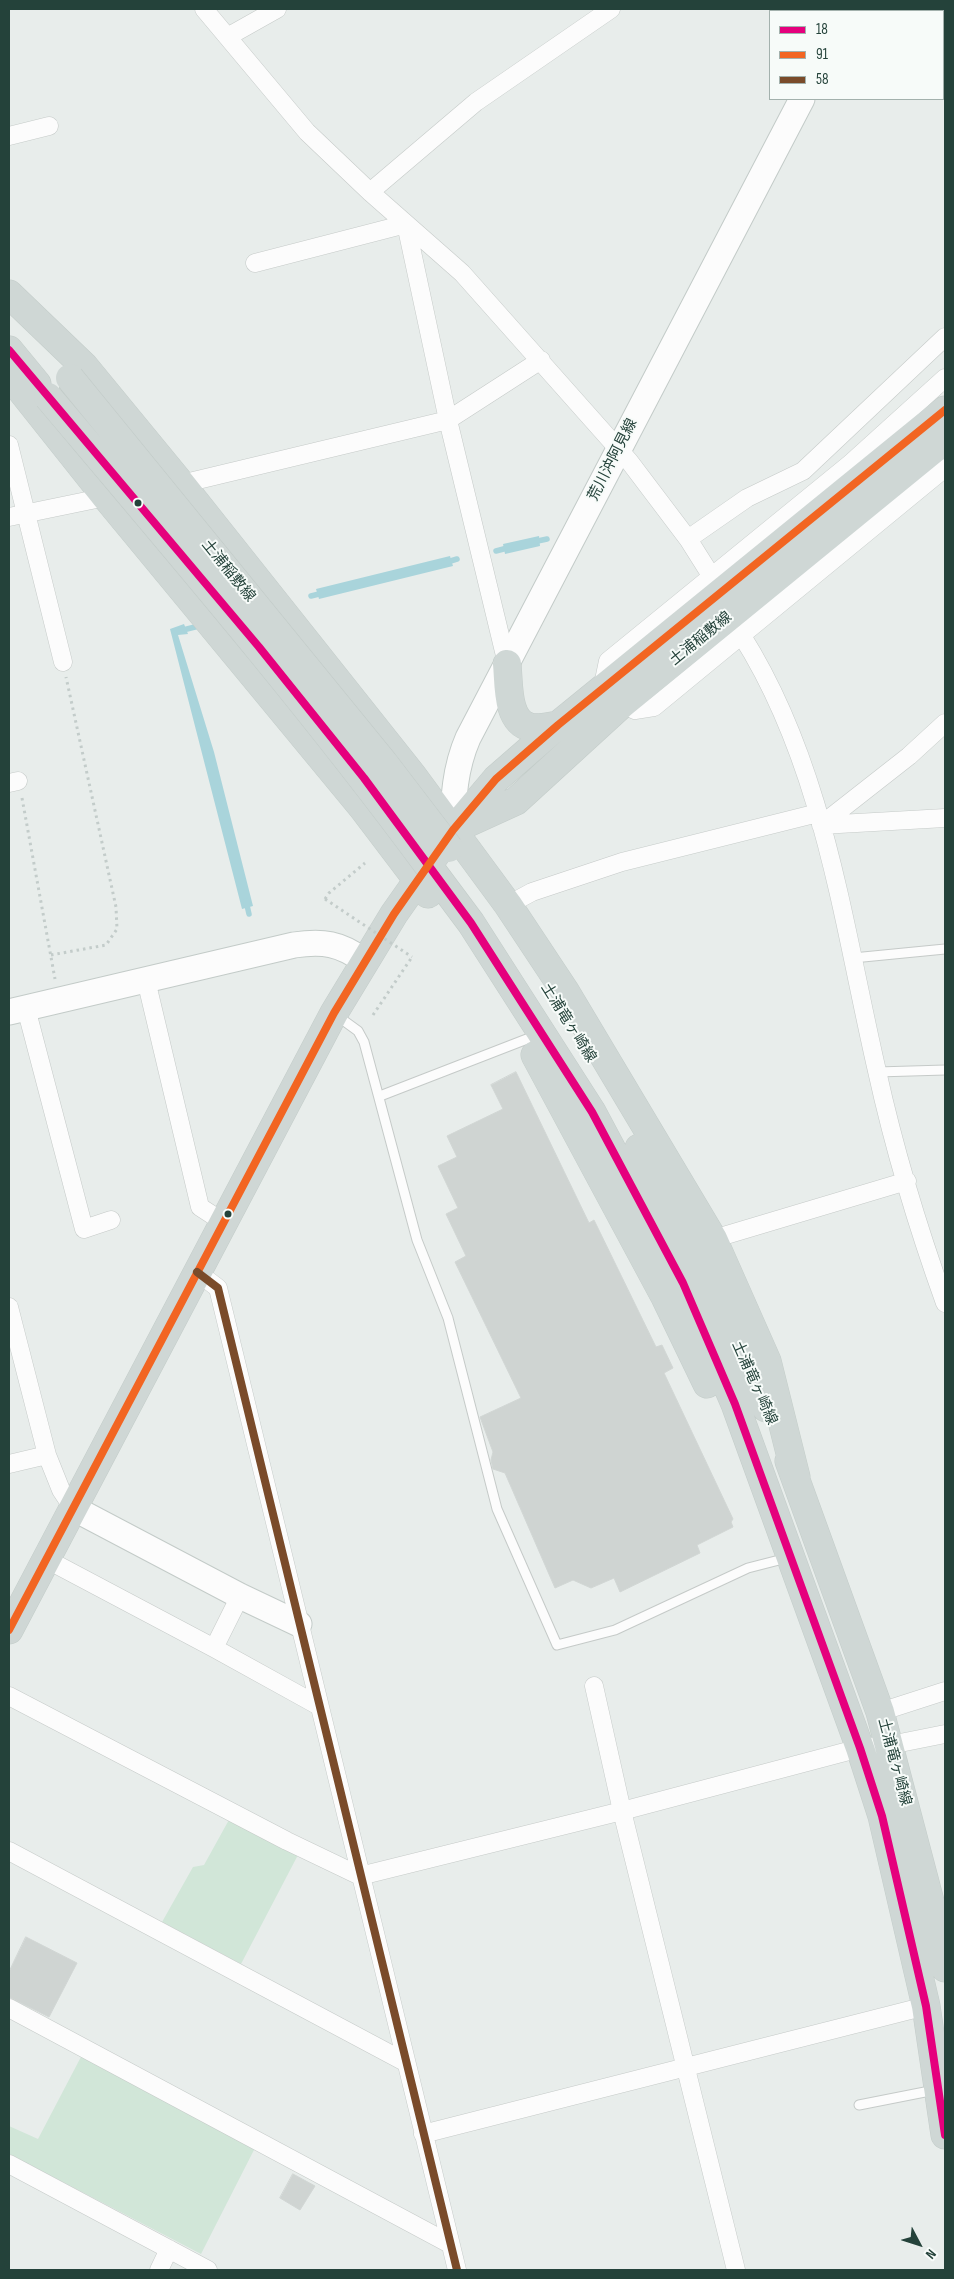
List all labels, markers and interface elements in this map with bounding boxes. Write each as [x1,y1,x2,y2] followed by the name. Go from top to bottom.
[769,10,944,100] legend
[816,20,828,39] text: 18
[816,45,828,64] text: 91
[816,70,829,89] text: 58
[585,416,641,504] street label: 荒川沖阿見線
[133,498,143,508] unlabelled marker
[197,536,259,606] street label: 土浦稲敷線
[666,608,736,670] street label: 土浦稲敷線
[537,980,599,1066] street label: 土浦竜ヶ崎線
[223,1209,233,1219] unlabelled marker
[727,1338,781,1428] street label: 土浦竜ヶ崎線
[874,1716,914,1808] street label: 土浦竜ヶ崎線
[894,2219,944,2269] north arrow
[922,2246,940,2262] text: N

